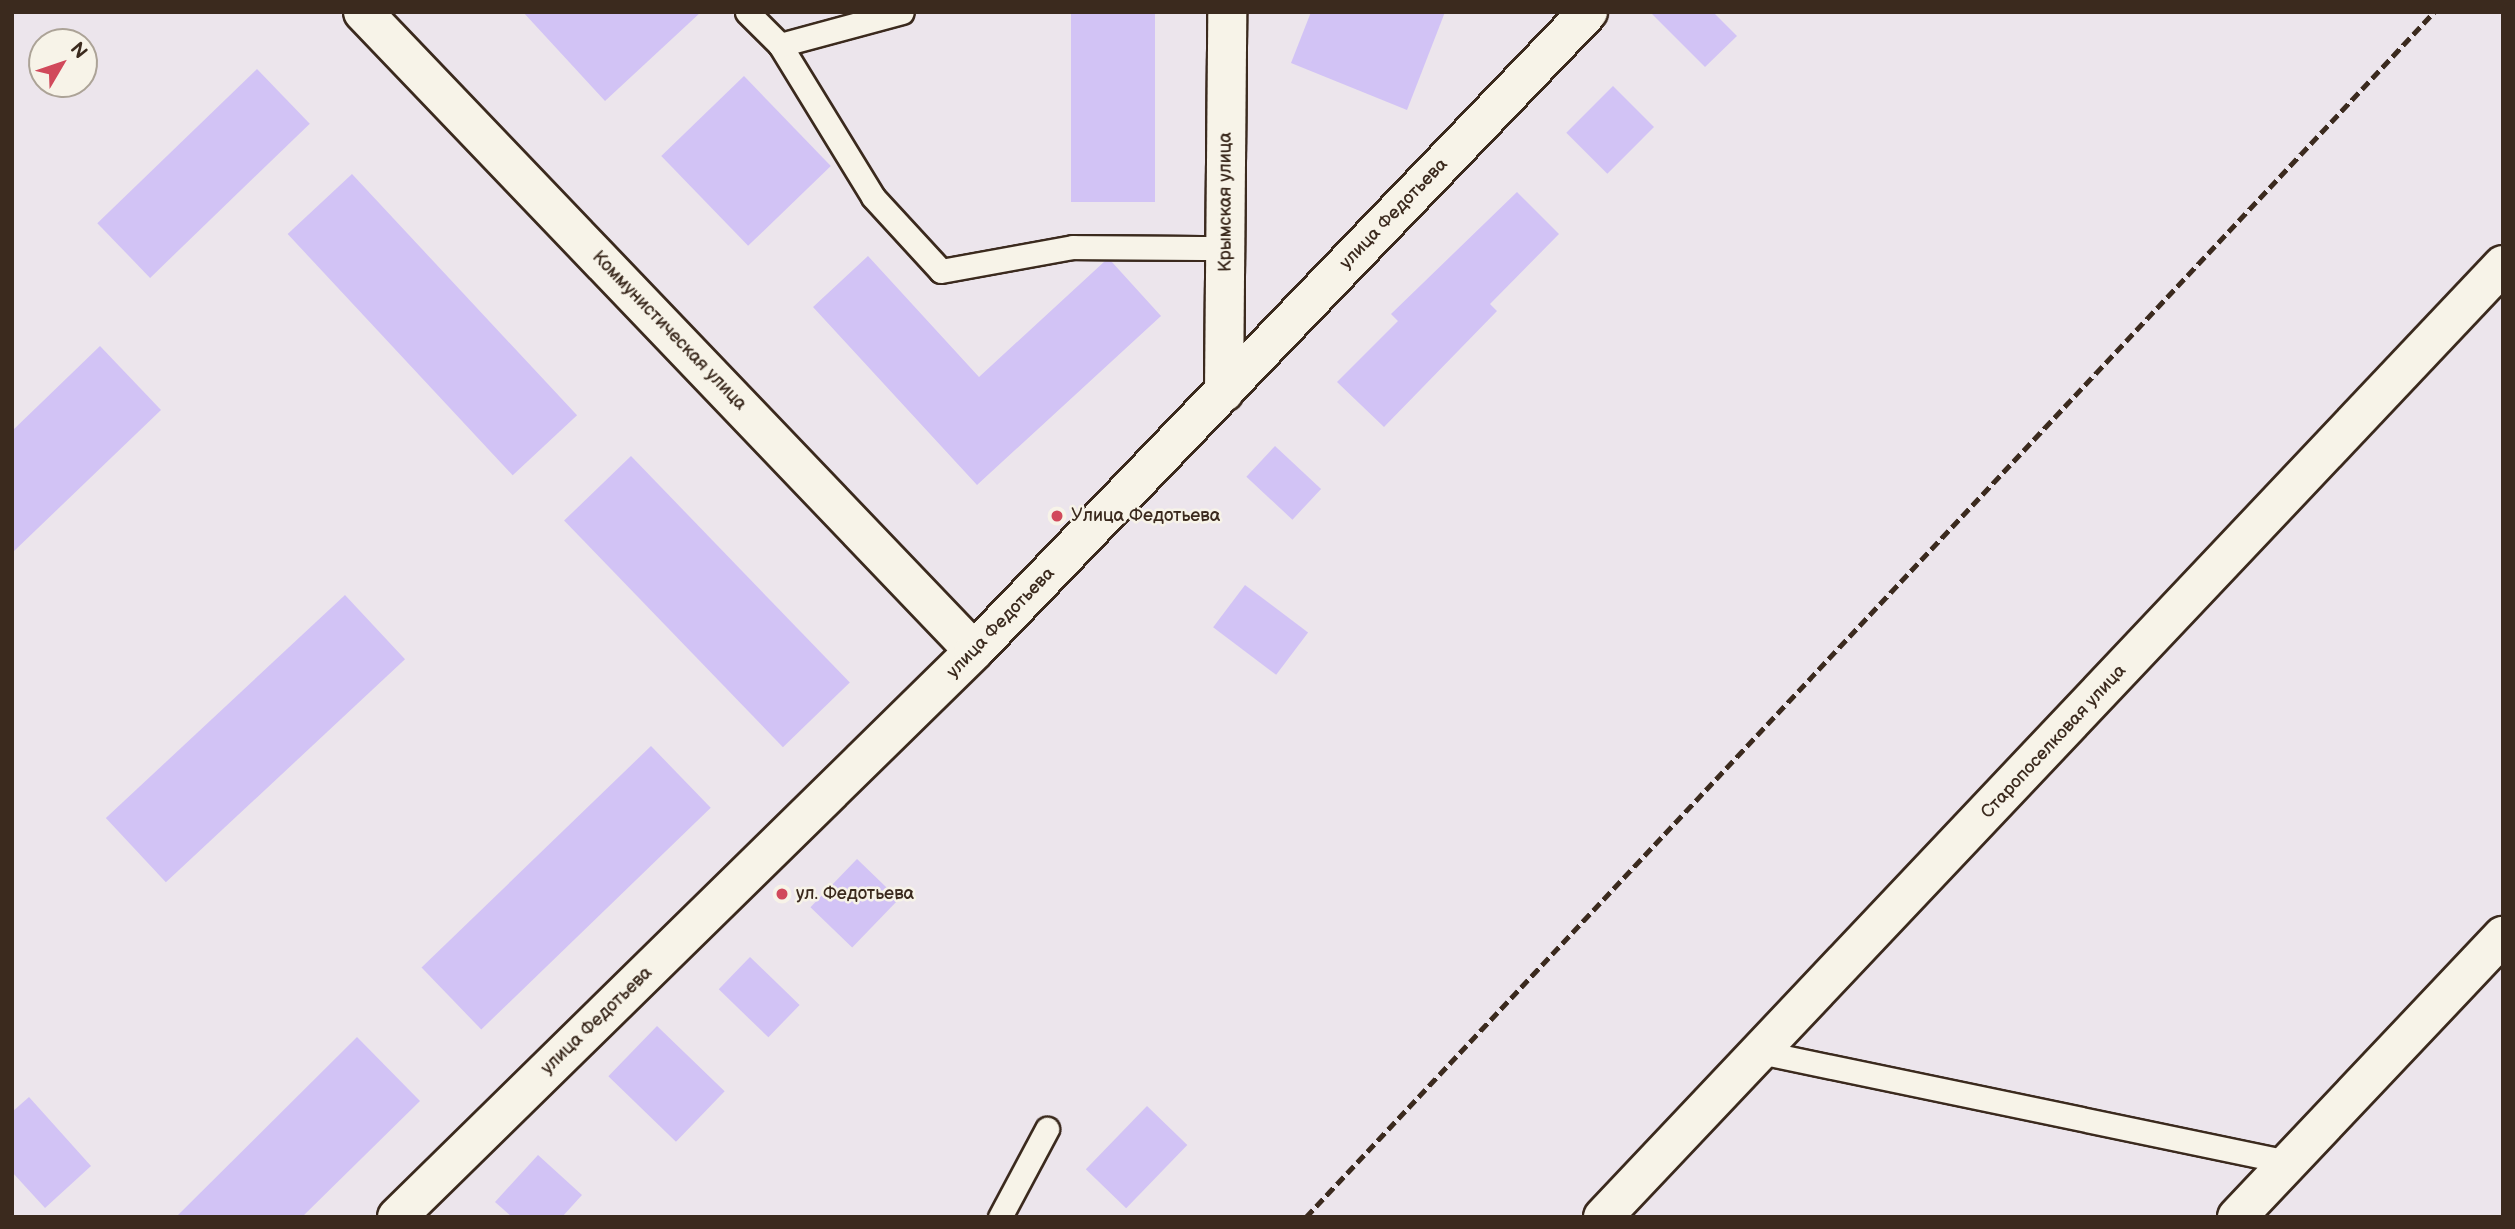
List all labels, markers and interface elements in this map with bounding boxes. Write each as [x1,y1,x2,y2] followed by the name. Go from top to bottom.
[28,28,98,98] north arrow
[65,38,92,64] text: N
[1215,132,1237,272] street label: Крымская улица
[1336,154,1452,274] street label: улица Федотьева
[587,247,751,415] street label: Коммунистическая улица
[1071,505,1220,527] place label: Улица Федотьева
[1049,508,1065,524] marker: Улица Федотьева
[943,563,1059,683] street label: улица Федотьева
[1977,661,2131,823] street label: Старопоселковая улица
[796,883,914,905] place label: ул. Федотьева
[774,886,790,902] marker: ул. Федотьева
[537,963,657,1079] street label: улица Федотьева

